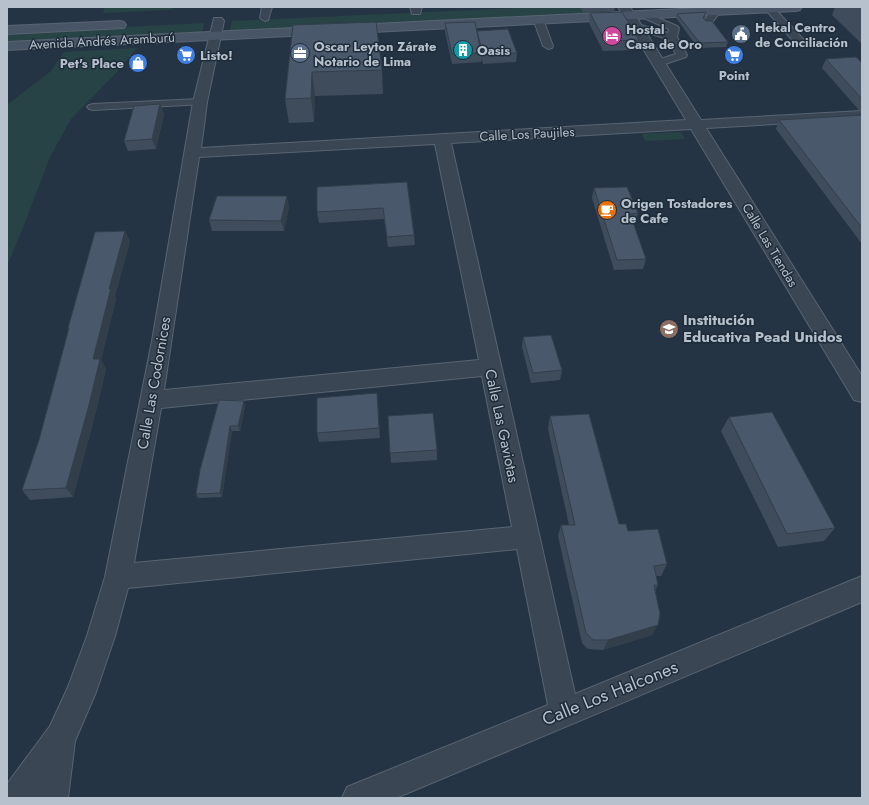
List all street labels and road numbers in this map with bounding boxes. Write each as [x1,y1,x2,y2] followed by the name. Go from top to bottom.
[29,28,175,54] street label: Avenida Andrés Aramburú
[479,122,575,146] street label: Calle Los Paujiles
[737,199,803,291] street label: Calle Las Tiendas
[132,315,176,451] street label: Calle Las Codornices
[479,367,525,485] street label: Calle Las Gaviotas
[538,654,682,732] street label: Calle Los Halcones

